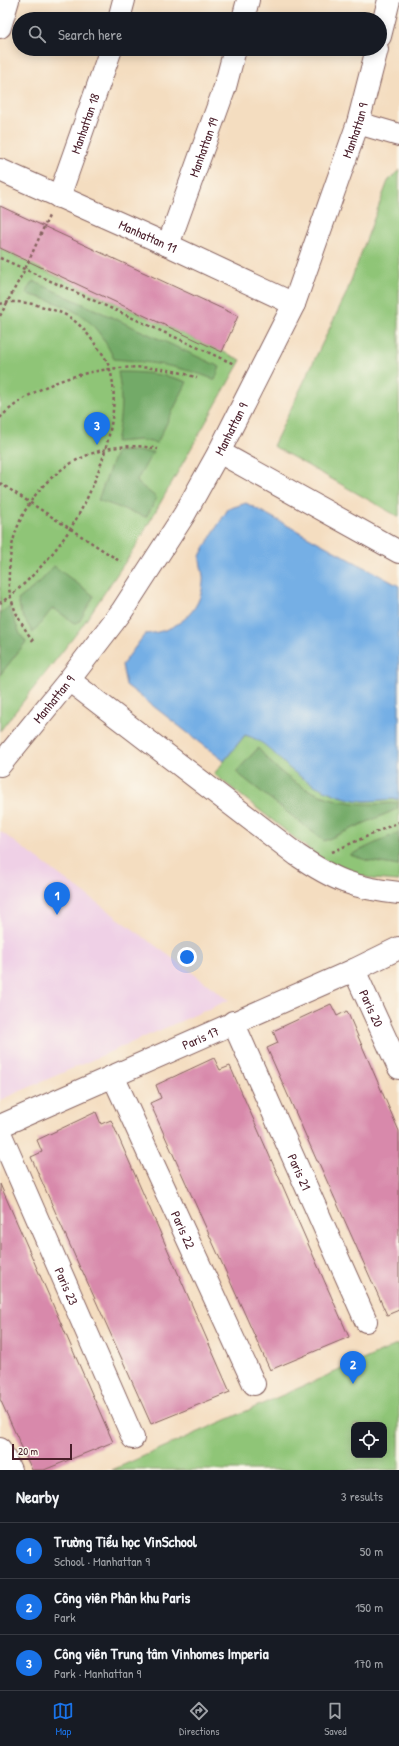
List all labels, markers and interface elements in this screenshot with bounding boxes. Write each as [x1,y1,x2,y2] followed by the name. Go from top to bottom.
[12,12,387,56] search box
[26,23,48,45] icon: search
[58,24,122,45] text: Search here
[66,91,104,156] street label: Manhattan 18
[337,100,372,160] street label: Manhattan 9
[184,115,222,179] street label: Manhattan 19
[116,215,180,257] street label: Manhattan 11
[210,399,252,458] street label: Manhattan 9
[84,412,110,445] pin: 3
[29,671,79,727] street label: Manhattan 9
[44,882,70,915] pin: 1
[177,947,197,967] your location
[355,987,388,1030] street label: Paris 20
[179,1022,222,1054] street label: Paris 17
[284,1151,316,1193] street label: Paris 21
[167,1208,200,1251] street label: Paris 22
[51,1264,83,1308] street label: Paris 23
[340,1351,366,1384] pin: 2
[351,1422,387,1458] map controls
[351,1422,387,1458] button: locate
[12,1442,72,1461] scale bar
[18,1444,38,1458] text: 20 m
[16,1485,59,1508] text: Nearby
[341,1487,383,1505] text: 3 results
[54,1531,197,1552] text: Trường Tiểu học VinSchool
[27,1542,31,1560] text: 1
[360,1542,383,1560] text: 50 m
[54,1552,150,1570] text: School · Manhattan 9
[54,1587,190,1608] text: Công viên Phân khu Paris
[26,1598,32,1616] text: 2
[355,1598,383,1616] text: 150 m
[54,1608,76,1626] text: Park
[54,1643,269,1664] text: Công viên Trung tâm Vinhomes Imperia
[26,1654,32,1672] text: 3
[354,1654,383,1672] text: 170 m
[54,1664,141,1682] text: Park · Manhattan 9
[52,1700,74,1738] tab: Map
[179,1700,220,1738] tab: Directions
[324,1700,347,1738] tab: Saved

